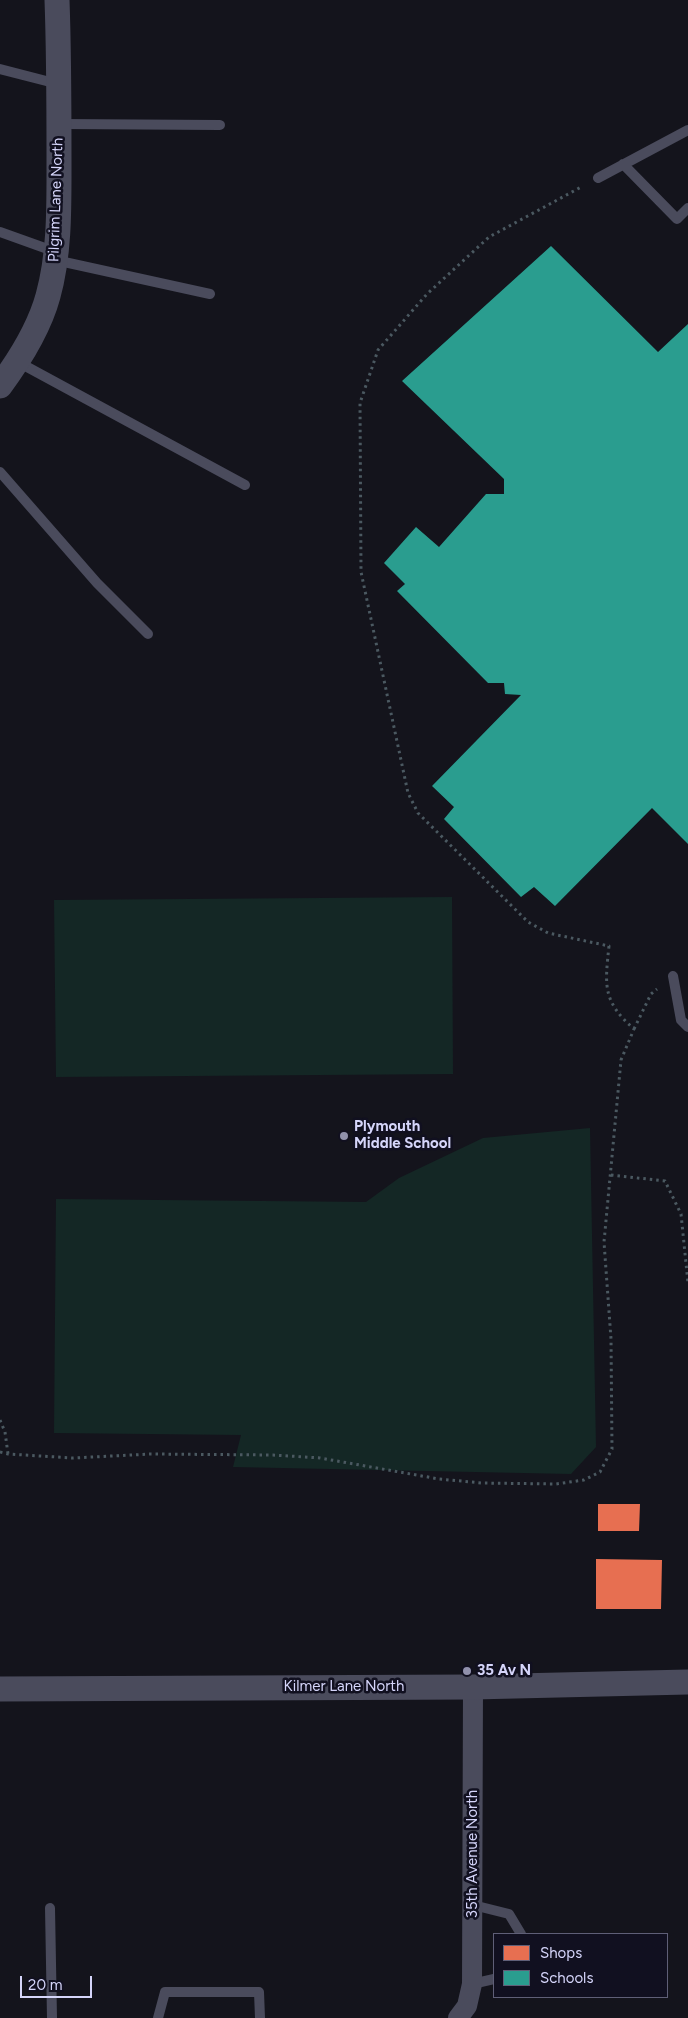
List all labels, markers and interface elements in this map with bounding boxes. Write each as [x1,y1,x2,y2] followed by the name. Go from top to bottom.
[45,138,67,262] street label: Pilgrim Lane North
[354,1118,451,1153] place label: Plymouth Middle School
[338,1130,350,1142] marker: Plymouth Middle School
[477,1662,531,1680] place label: 35 Av N
[461,1665,473,1677] marker: 35 Av N
[284,1678,404,1696] street label: Kilmer Lane North
[464,1790,482,1918] street label: 35th Avenue North
[493,1933,668,1998] legend
[540,1944,582,1962] text: Shops
[22,1966,95,1998] scale bar
[540,1969,593,1987] text: Schools
[28,1976,62,1994] text: 20 m

